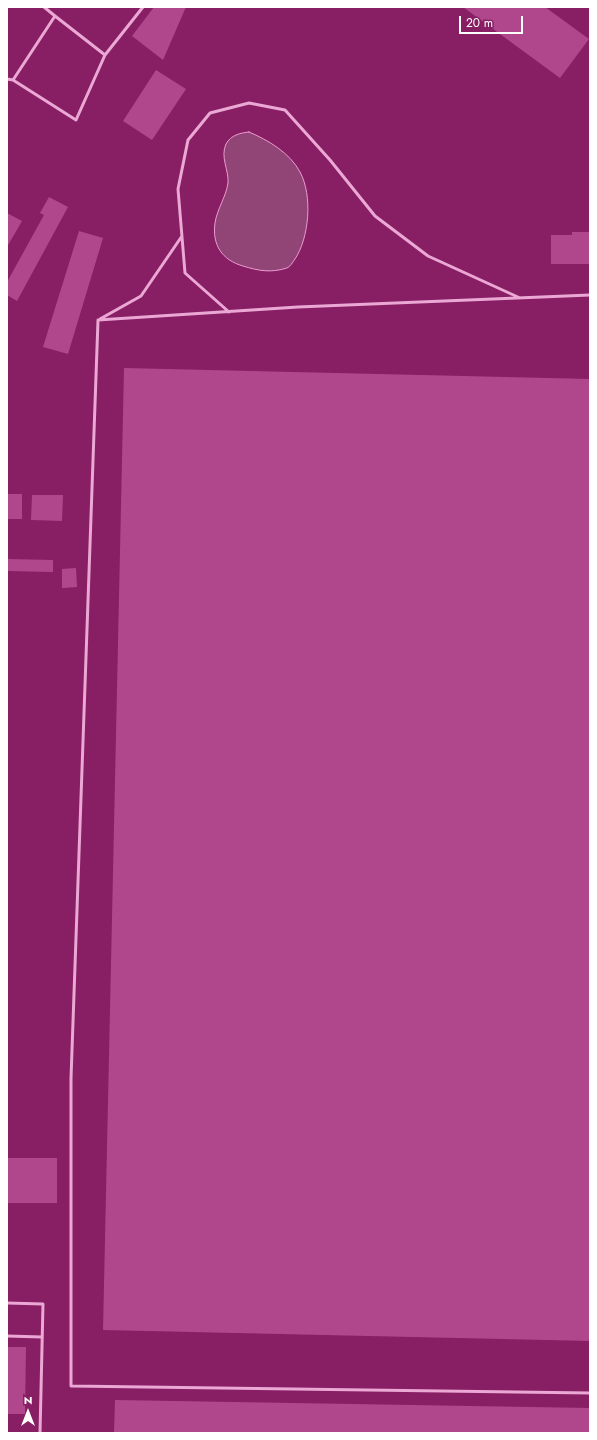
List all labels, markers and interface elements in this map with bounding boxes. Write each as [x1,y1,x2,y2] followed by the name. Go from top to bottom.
[461,8,525,34] scale bar
[466,14,493,32] text: 20 m
[8,1392,48,1432] north arrow
[24,1392,32,1408] text: N

